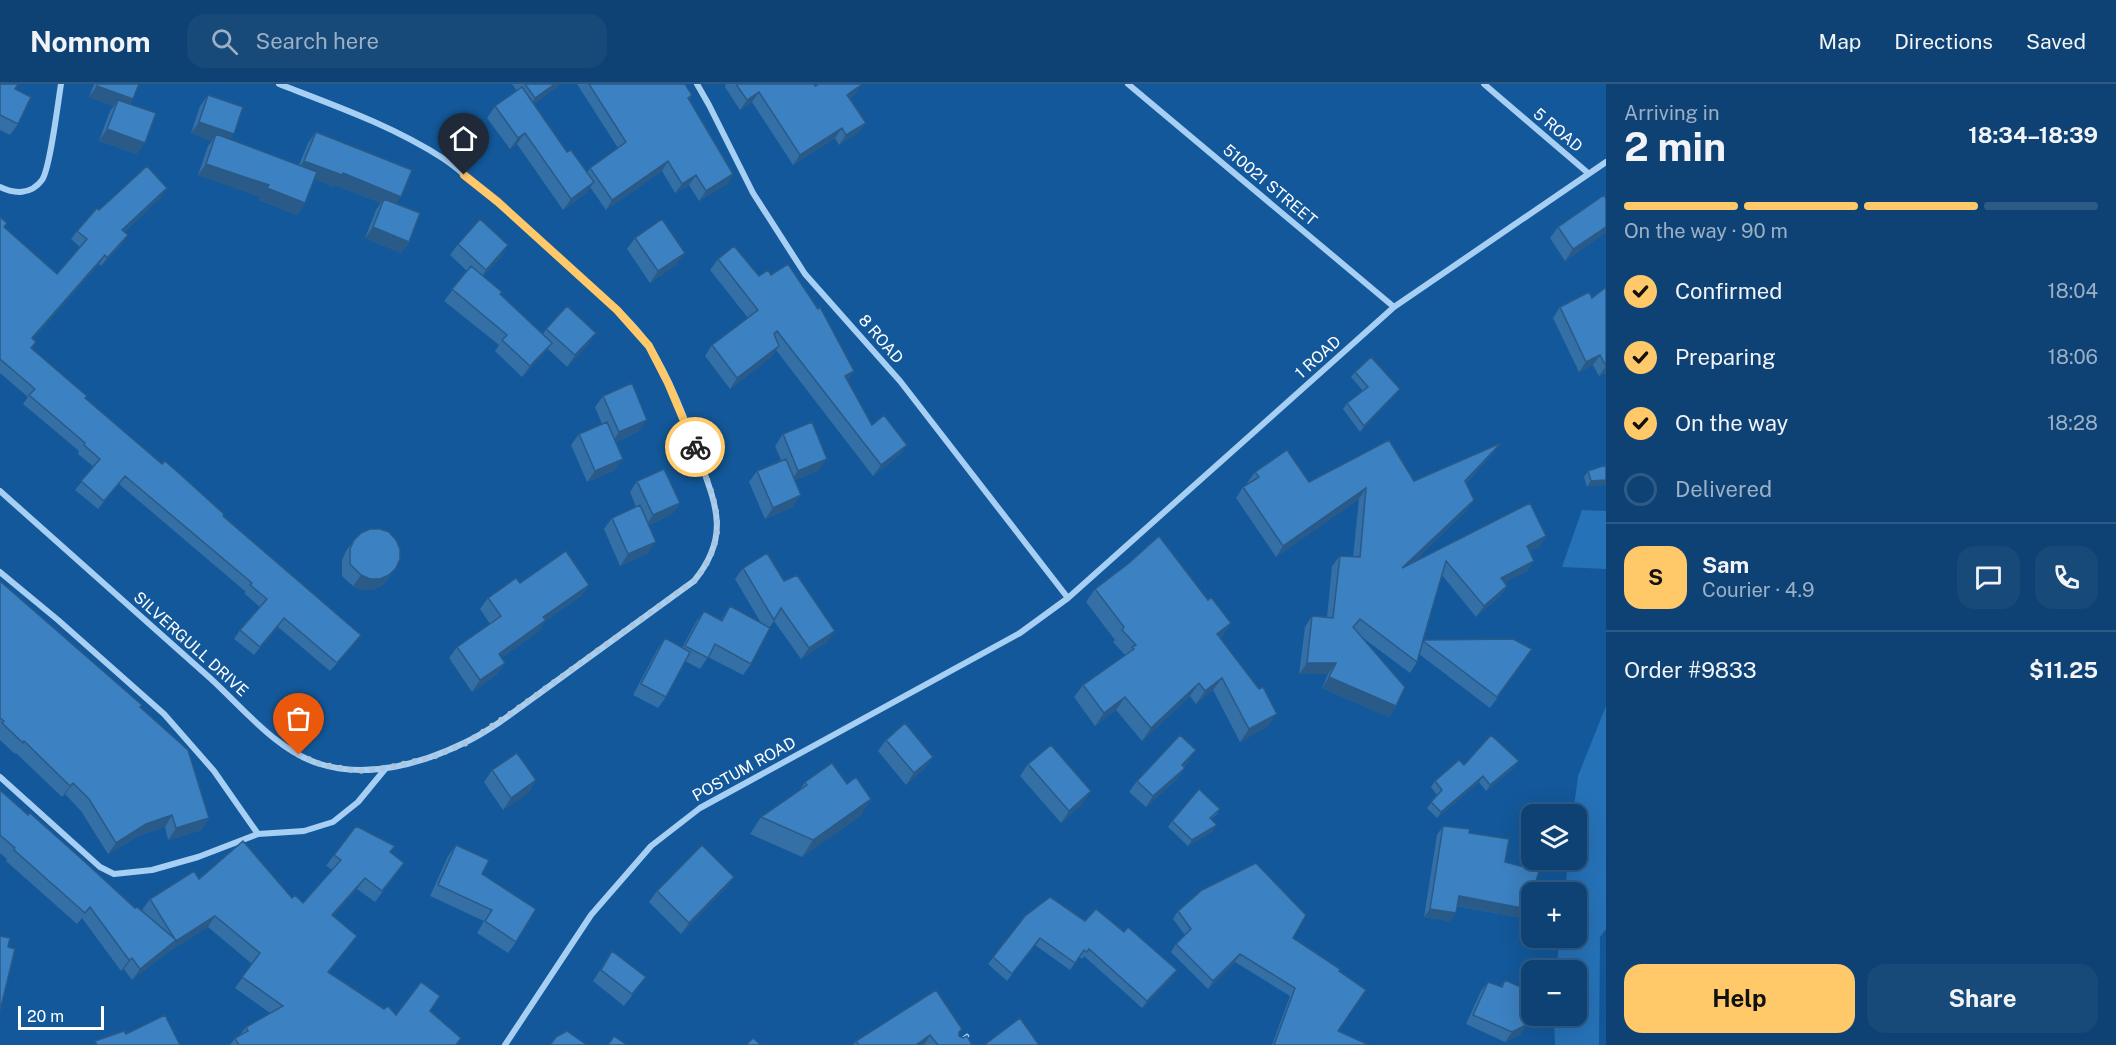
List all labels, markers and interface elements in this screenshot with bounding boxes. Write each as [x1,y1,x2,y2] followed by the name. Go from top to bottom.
[187,14,607,68] search box
[30,25,151,58] text: Nomnom
[208,25,241,58] icon: search
[256,28,379,54] text: Search here
[1819,29,1861,54] text: Map
[1894,29,1993,54] text: Directions
[2026,29,2086,54] text: Saved
[1624,101,1719,125] text: Arriving in
[1530,104,1586,156] street label: 5 ROAD
[438,113,489,175] pin
[447,122,480,155] icon: home
[1968,122,2098,148] text: 18:34–18:39
[1624,124,1726,170] text: 2 min
[1219,140,1321,230] street label: 510021 STREET
[1624,219,1788,243] text: On the way · 90 m
[1624,275,1657,308] icon: check
[1675,278,1782,304] text: Confirmed
[2048,279,2098,303] text: 18:04
[855,311,907,367] street label: 8 ROAD
[1291,332,1345,382] street label: 1 ROAD
[1624,341,1657,374] icon: check
[1675,344,1776,370] text: Preparing
[2048,345,2098,369] text: 18:06
[1624,407,1657,440] icon: check
[1675,410,1788,436] text: On the way
[2047,411,2098,435] text: 18:28
[665,417,725,477] courier
[679,431,712,464] icon: bike
[1675,476,1772,502] text: Delivered
[1957,546,2020,609] button: chat
[2035,546,2098,609] button: phone
[1702,552,1749,578] text: Sam
[1648,564,1663,590] text: S
[1702,578,1814,602] text: Courier · 4.9
[130,588,252,700] street label: SILVERGULL DRIVE
[1624,657,1757,683] text: Order #9833
[2029,657,2098,683] text: $11.25
[273,693,324,755] pin
[282,702,315,735] icon: bag
[689,733,799,805] street label: POSTUM ROAD
[1521,804,1587,1026] map controls
[1521,804,1587,870] button: layers
[1521,882,1587,948] button: +
[1521,960,1587,1026] button: −
[1624,964,1855,1033] button: Help
[1867,964,2098,1033] button: Share
[18,1003,104,1030] scale bar
[27,1007,64,1026] text: 20 m

